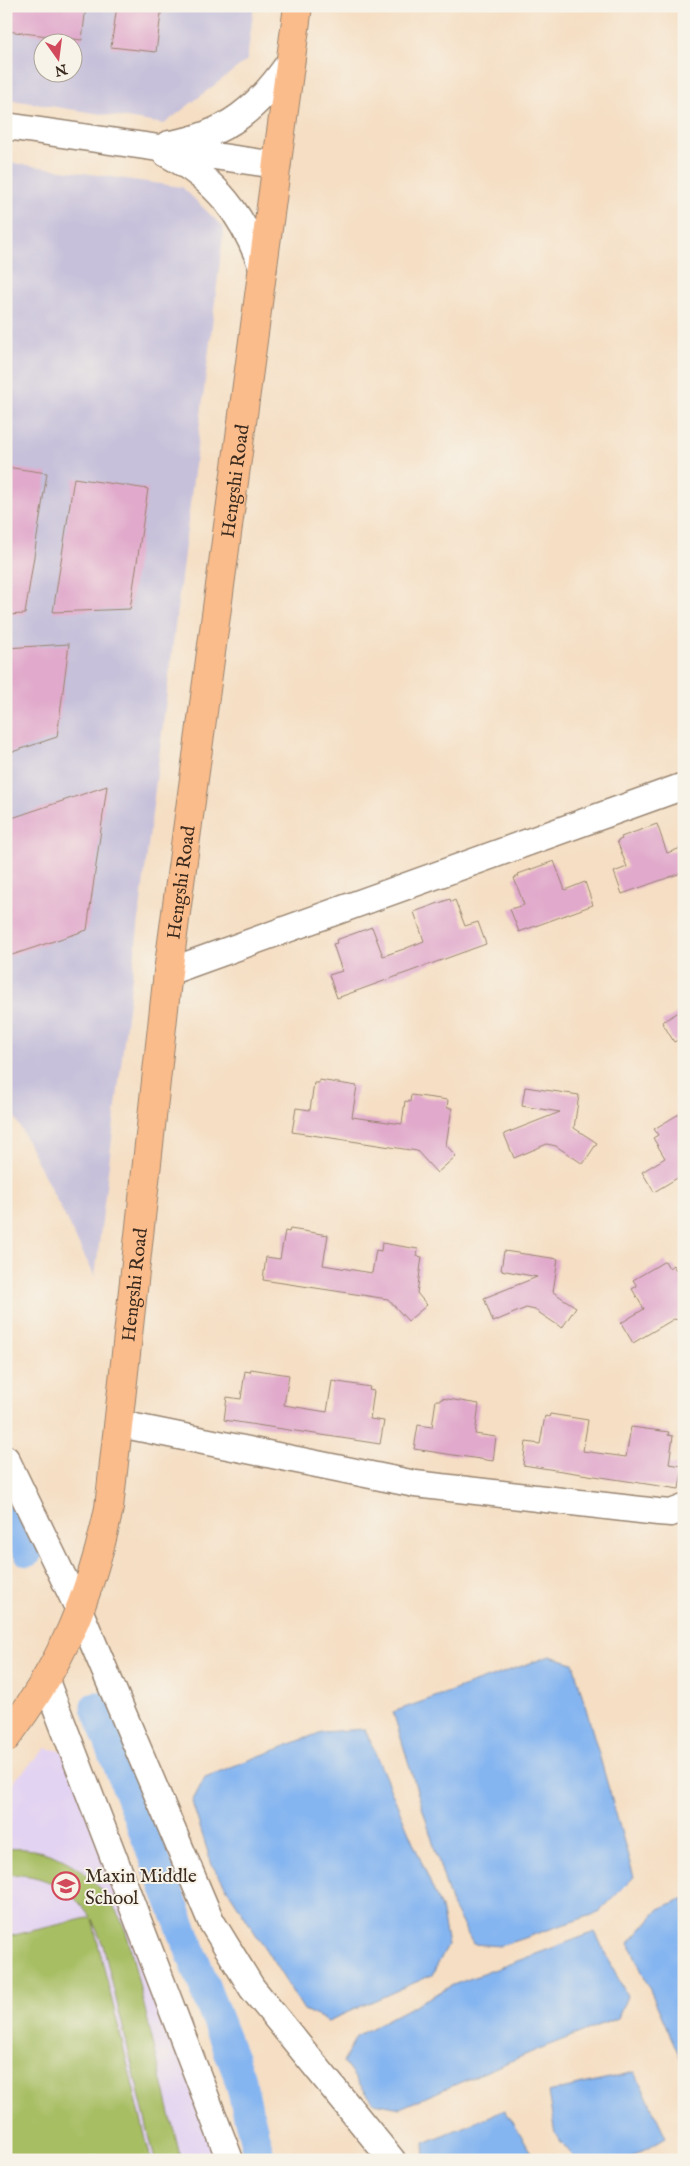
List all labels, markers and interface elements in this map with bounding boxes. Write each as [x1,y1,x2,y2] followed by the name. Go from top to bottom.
[32,32,82,82] north arrow
[53,59,70,80] text: N
[217,422,256,539] street label: Hengshi Road
[163,824,202,941] street label: Hengshi Road
[117,1226,154,1343] street label: Hengshi Road
[85,1865,197,1911] place label: Maxin Middle School
[51,1871,81,1901] school or university icon: Maxin Middle School

